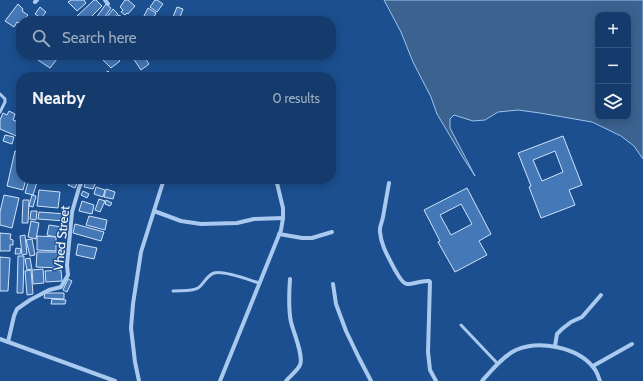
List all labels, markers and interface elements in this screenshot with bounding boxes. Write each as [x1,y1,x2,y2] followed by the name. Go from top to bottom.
[595,12,631,120] map controls
[595,12,631,48] button: +
[16,16,336,60] search box
[30,27,52,49] icon: search
[62,29,137,47] text: Search here
[595,48,631,84] button: −
[595,84,631,120] button: layers
[32,88,85,108] text: Nearby
[272,90,320,106] text: 0 results
[50,204,72,271] street label: Vhed Street

